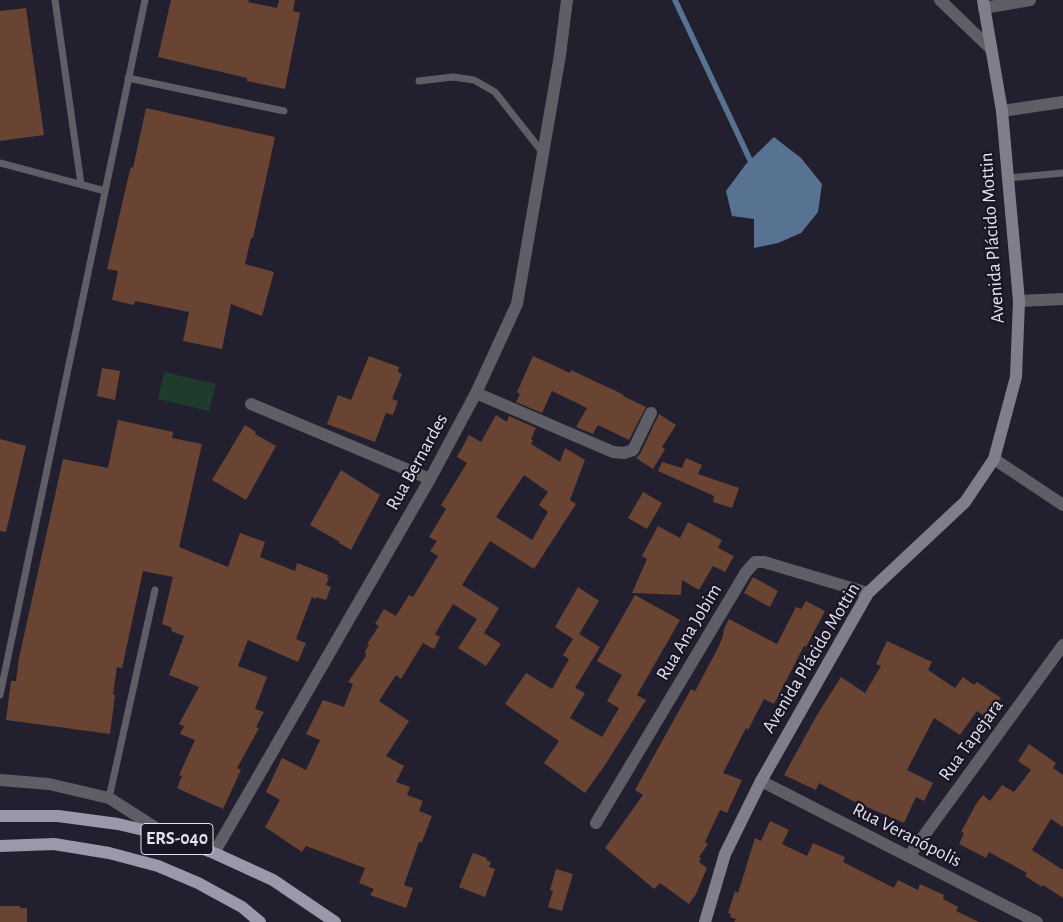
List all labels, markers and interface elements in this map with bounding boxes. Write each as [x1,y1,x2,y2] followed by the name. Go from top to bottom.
[975,152,1009,324] street label: Avenida Plácido Mottin
[381,410,453,514] street label: Rua Bernardes
[757,579,865,737] street label: Avenida Plácido Mottin
[651,580,727,684] street label: Rua Ana Jobim
[934,695,1008,785] street label: Rua Tapejara
[849,798,965,872] street label: Rua Veranópolis
[141,824,213,854] road number: ERS-040

